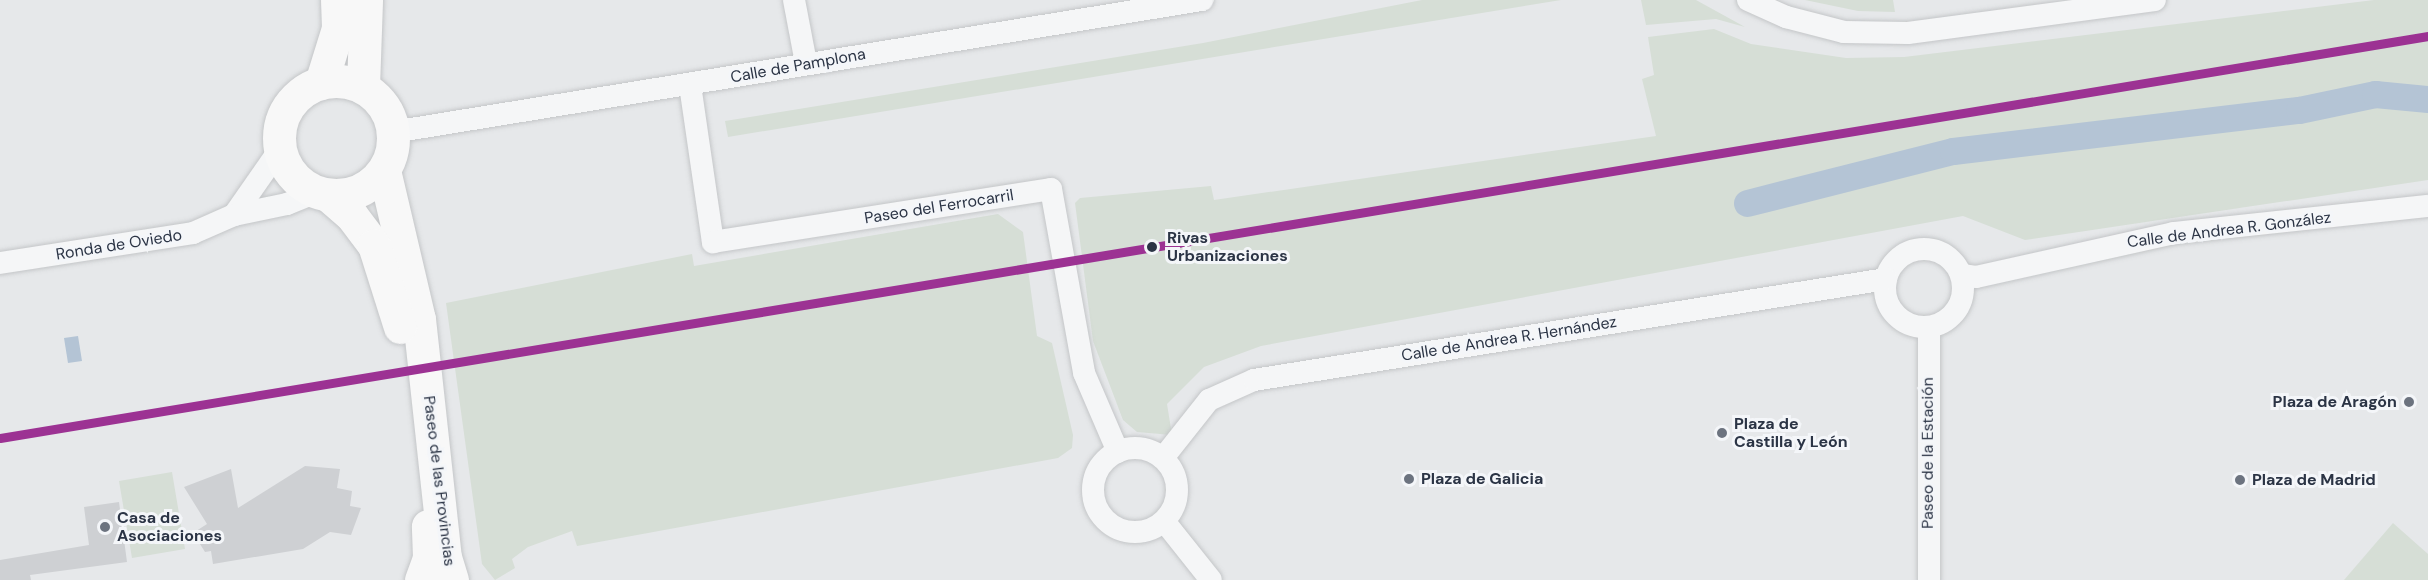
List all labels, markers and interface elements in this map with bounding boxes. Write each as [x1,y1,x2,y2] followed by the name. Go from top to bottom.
[729,45,867,87] street label: Calle de Pamplona
[863,186,1015,228] street label: Paseo del Ferrocarril
[2126,208,2332,252] street label: Calle de Andrea R. González
[55,226,183,264] street label: Ronda de Oviedo
[1167,228,1288,266] place label: Rivas Urbanizaciones
[1142,237,1162,257] marker: Rivas Urbanizaciones
[1400,312,1618,366] street label: Calle de Andrea R. Hernández
[1918,377,1938,529] street label: Paseo de la Estación
[2273,392,2397,412] place label: Plaza de Aragón
[419,395,459,567] street label: Paseo de las Provincias
[2402,395,2416,409] marker: Plaza de Aragón
[1734,414,1848,452] place label: Plaza de Castilla y León
[1715,426,1729,440] marker: Plaza de Castilla y León
[1421,469,1543,489] place label: Plaza de Galicia
[2252,470,2376,490] place label: Plaza de Madrid
[1402,472,1416,486] marker: Plaza de Galicia
[2233,473,2247,487] marker: Plaza de Madrid
[117,508,222,546] place label: Casa de Asociaciones
[98,520,112,534] marker: Casa de Asociaciones

